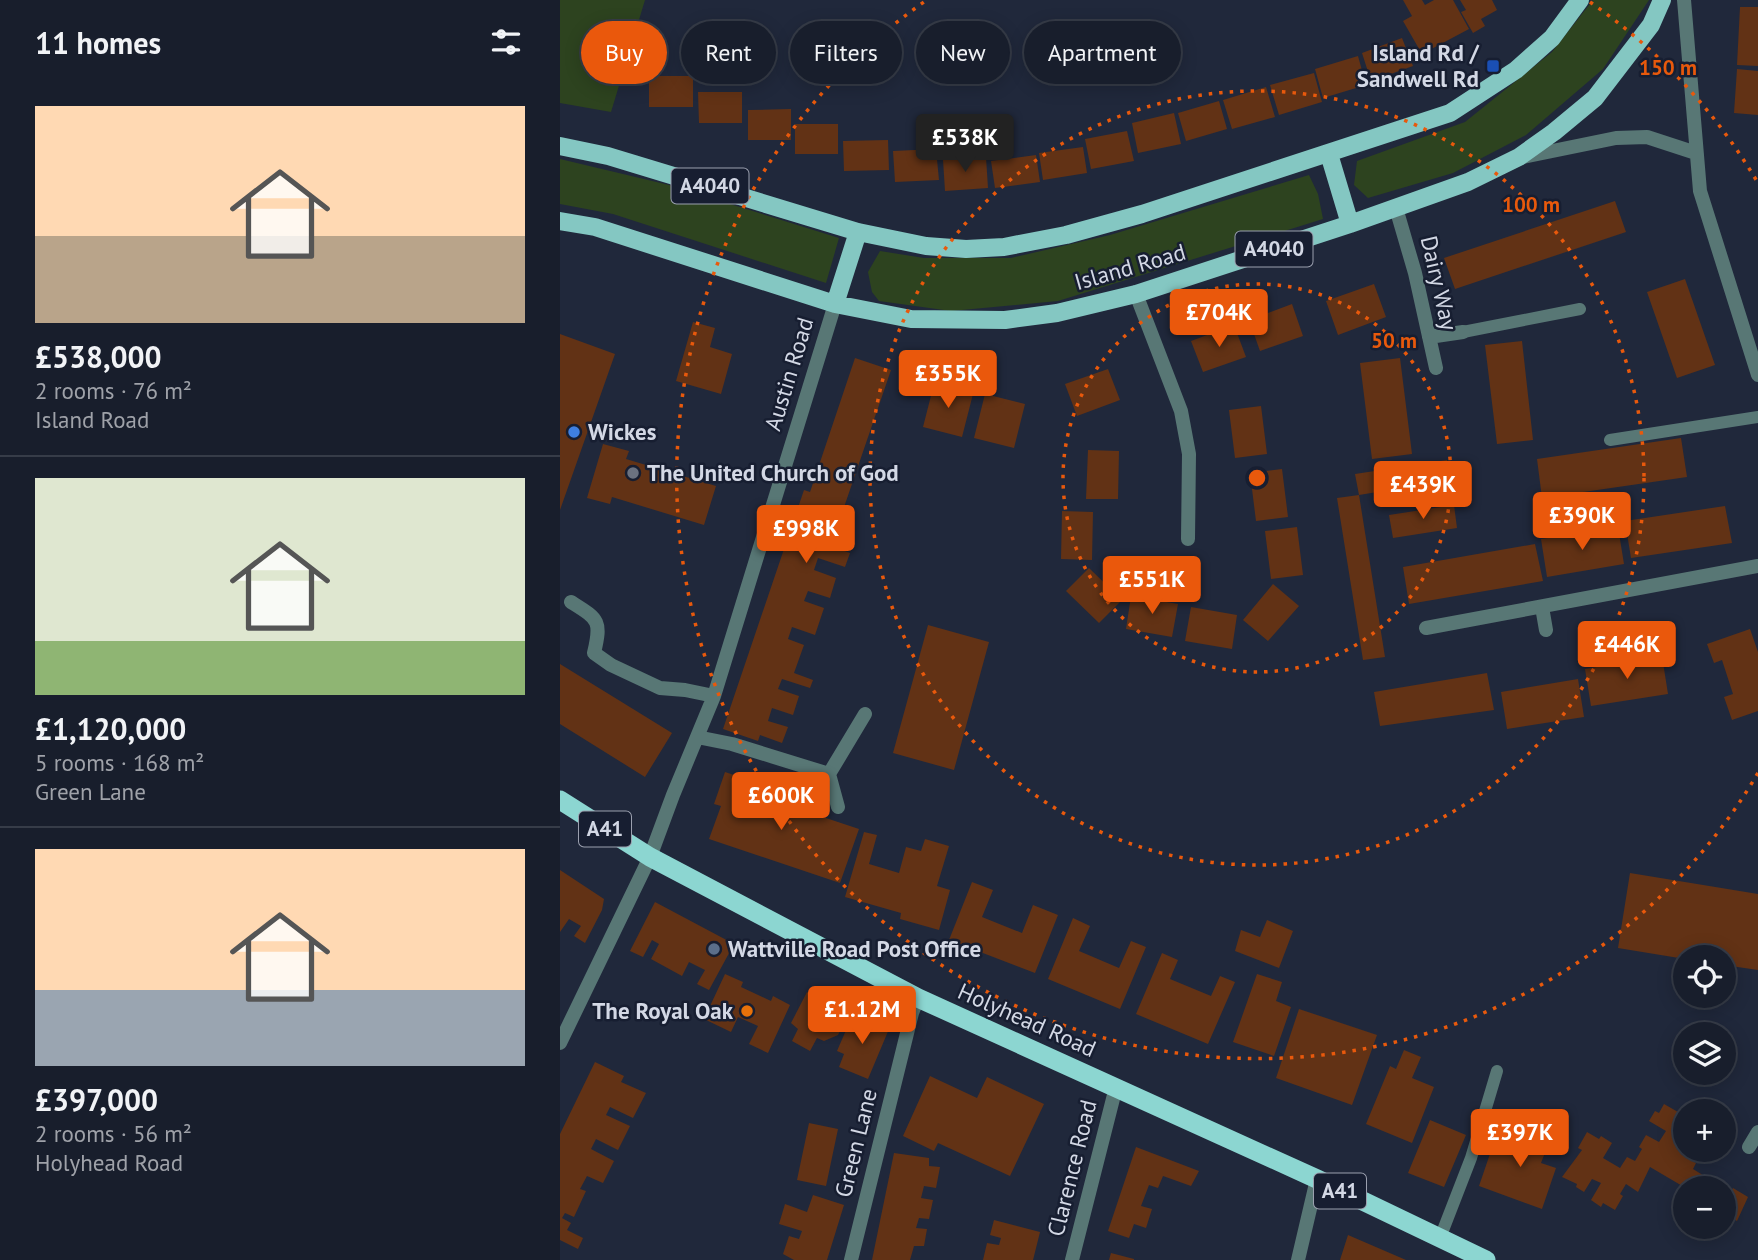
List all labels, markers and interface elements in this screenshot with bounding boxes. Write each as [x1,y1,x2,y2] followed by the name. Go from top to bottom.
[581,21,667,84] chip: Buy
[681,21,776,84] chip: Rent
[790,21,902,84] chip: Filters
[916,21,1010,84] chip: New
[1024,21,1181,84] chip: Apartment
[35,23,161,62] text: 11 homes
[487,23,525,61] icon: filters
[1357,38,1480,93] place label: Island Rd / Sandwell Rd
[1639,54,1697,81] text: 150 m
[1485,58,1501,74] marker: Island Rd / Sandwell Rd
[916,114,1014,174] pin: £538K
[932,122,998,151] text: £538K
[217,151,343,277] icon: home
[671,168,748,204] road number: A4040
[1502,191,1560,218] text: 100 m
[1236,232,1312,266] road number: A4040
[1415,233,1465,333] street label: Dairy Way
[1071,237,1189,296] street label: Island Road
[1170,290,1268,349] pin: £704K
[1186,297,1252,326] text: £704K
[758,314,819,434] street label: Austin Road
[1371,327,1417,354] text: 50 m
[35,337,162,376] text: £538,000
[899,350,997,410] pin: £355K
[915,358,981,387] text: £355K
[35,376,192,405] text: 2 rooms · 76 m²
[35,405,149,434] text: Island Road
[588,417,657,446] place label: Wickes
[566,424,582,440] marker: Wickes
[647,458,899,487] place label: The United Church of God
[1374,462,1472,521] pin: £439K
[625,465,641,481] marker: The United Church of God
[1245,466,1269,490] centre of rings
[1390,469,1456,498] text: £439K
[1533,492,1631,552] pin: £390K
[1549,500,1615,529] text: £390K
[757,505,855,565] pin: £998K
[773,513,839,542] text: £998K
[217,523,343,649] icon: home
[1103,556,1201,616] pin: £551K
[1119,564,1185,593] text: £551K
[1578,622,1676,681] pin: £446K
[1594,629,1660,658] text: £446K
[35,709,186,748] text: £1,120,000
[35,748,204,777] text: 5 rooms · 168 m²
[732,772,830,832] pin: £600K
[35,777,146,806] text: Green Lane
[748,780,814,809] text: £600K
[579,812,631,846] road number: A41
[217,894,343,1020] icon: home
[728,934,981,963] place label: Wattville Road Post Office
[706,941,722,957] marker: Wattville Road Post Office
[1673,945,1736,1239] map controls
[1673,945,1736,1008] button: locate
[954,976,1101,1063] street label: Holyhead Road
[805,986,919,1046] pin: £1.12M
[824,994,900,1023] text: £1.12M
[592,996,734,1025] place label: The Royal Oak
[739,1003,755,1019] marker: The Royal Oak
[1673,1022,1736,1085] button: layers
[35,1080,158,1119] text: £397,000
[828,1086,883,1200] street label: Green Lane
[1041,1097,1102,1239] street label: Clarence Road
[1673,1099,1736,1162] button: +
[1471,1110,1569,1169] pin: £397K
[1487,1117,1553,1146] text: £397K
[35,1119,192,1148] text: 2 rooms · 56 m²
[35,1148,183,1177] text: Holyhead Road
[1314,1174,1366,1208] road number: A41
[1673,1176,1736,1239] button: −

